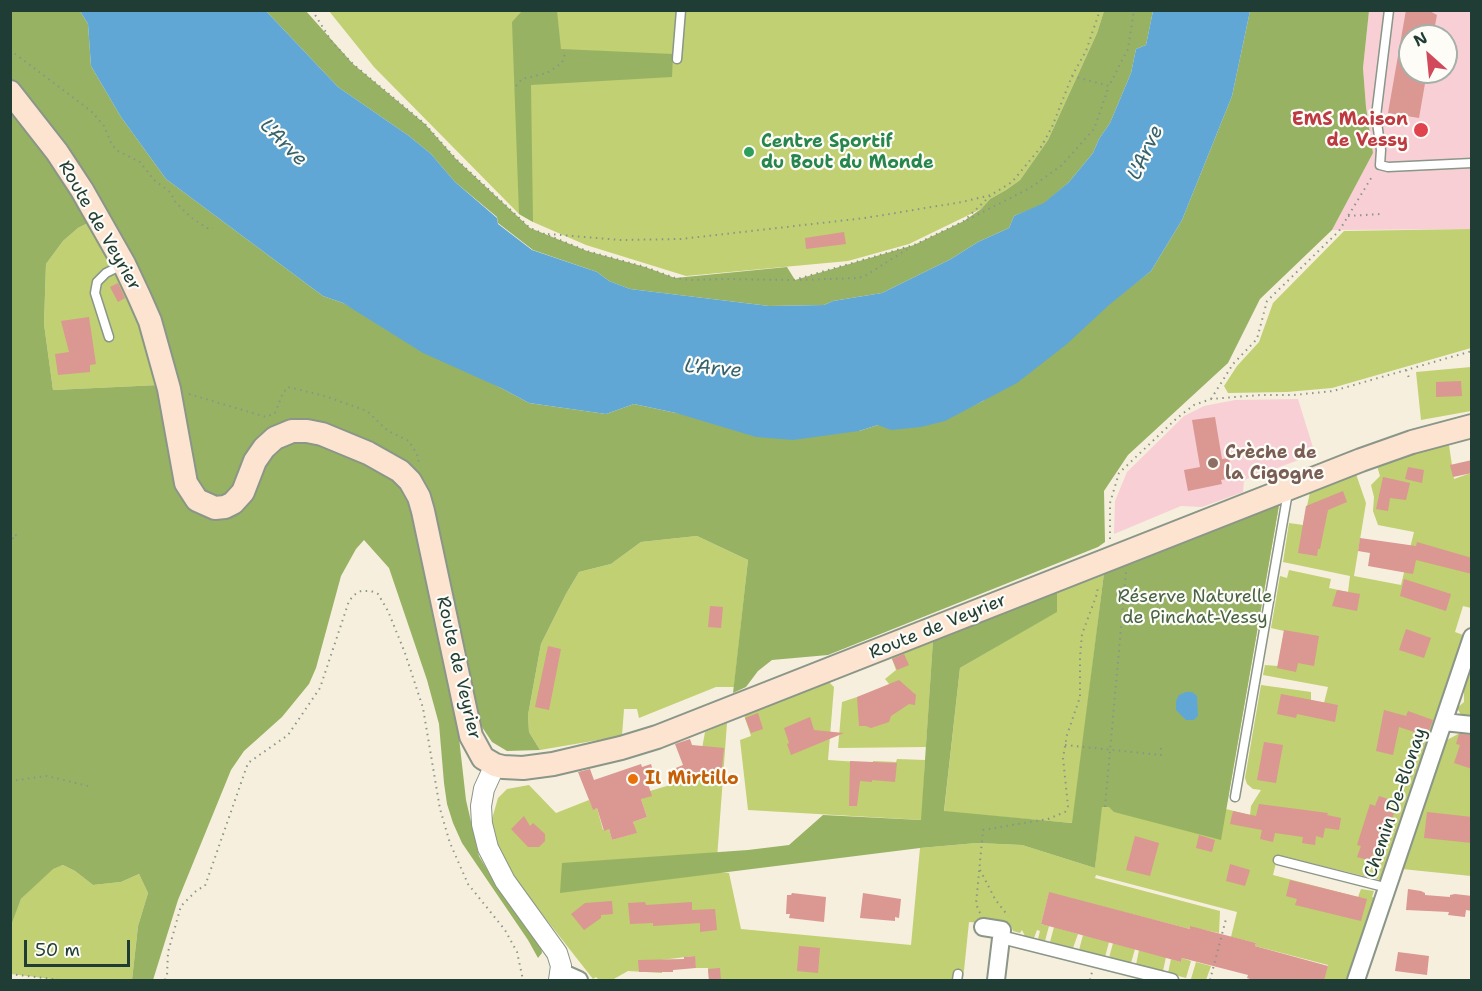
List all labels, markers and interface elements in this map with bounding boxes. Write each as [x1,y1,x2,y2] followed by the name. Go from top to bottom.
[1398,24,1458,84] north arrow
[1410,27,1431,52] text: N
[1292,109,1408,152] place label: EMS Maison de Vessy
[254,114,312,172] water label: L'Arve
[1412,121,1430,139] marker: EMS Maison de Vessy
[1123,122,1169,184] water label: L'Arve
[761,131,934,174] place label: Centre Sportif du Bout du Monde
[742,145,756,159] marker: Centre Sportif du Bout du Monde
[53,157,145,295] street label: Route de Veyrier
[683,355,743,383] water label: L'Arve
[1225,442,1324,484] place label: Crèche de la Cigogne
[1206,456,1220,470] marker: Crèche de la Cigogne
[1117,586,1273,628] park label: Réserve Naturelle de Pinchat-Vessy
[866,590,1010,664] street label: Route de Veyrier
[431,594,485,742] street label: Route de Veyrier
[1360,725,1432,881] street label: Chemin De-Blonay
[645,768,739,790] place label: Il Mirtillo
[626,772,640,786] marker: Il Mirtillo
[27,928,134,966] scale bar
[35,938,80,962] text: 50 m

